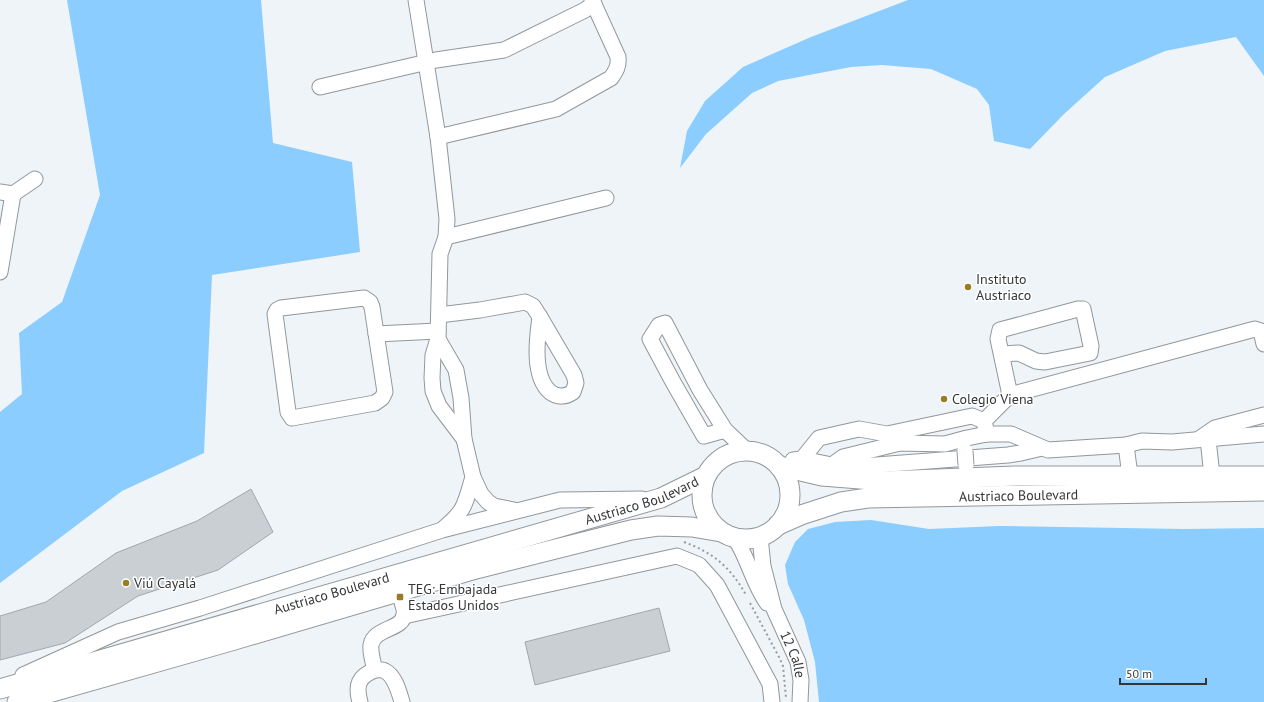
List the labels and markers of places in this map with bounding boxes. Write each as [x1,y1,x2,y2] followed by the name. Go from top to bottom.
[976,270,1031,304] place label: Instituto Austriaco
[963,282,973,292] marker: Instituto Austriaco
[952,390,1034,408] place label: Colegio Viena
[939,394,949,404] marker: Colegio Viena
[133,574,196,592] place label: Viú Cayalá
[121,578,131,588] marker: Viú Cayalá
[408,580,499,614] place label: TEG: Embajada Estados Unidos
[395,592,405,602] marker: TEG: Embajada Estados Unidos

